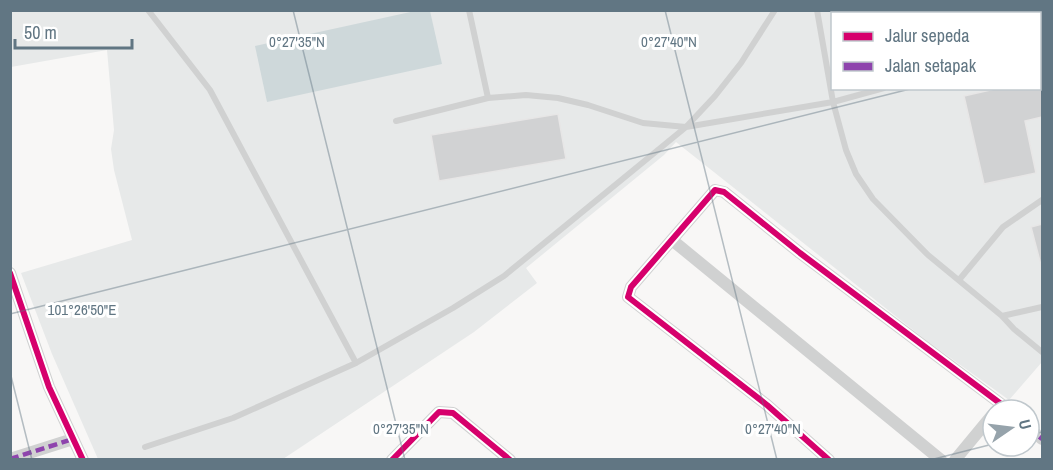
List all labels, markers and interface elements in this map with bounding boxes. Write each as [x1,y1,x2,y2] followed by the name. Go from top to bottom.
[15,12,132,50] scale bar
[831,12,1041,90] legend
[24,20,57,45] text: 50 m
[885,23,970,48] text: Jalur sepeda
[269,31,325,52] text: 0°27'35"N
[641,31,697,52] text: 0°27'40"N
[885,53,977,78] text: Jalan setapak
[48,299,116,320] text: 101°26'50"E
[981,398,1041,458] north arrow
[1014,417,1037,432] text: U
[373,418,429,439] text: 0°27'35"N
[745,418,801,439] text: 0°27'40"N

